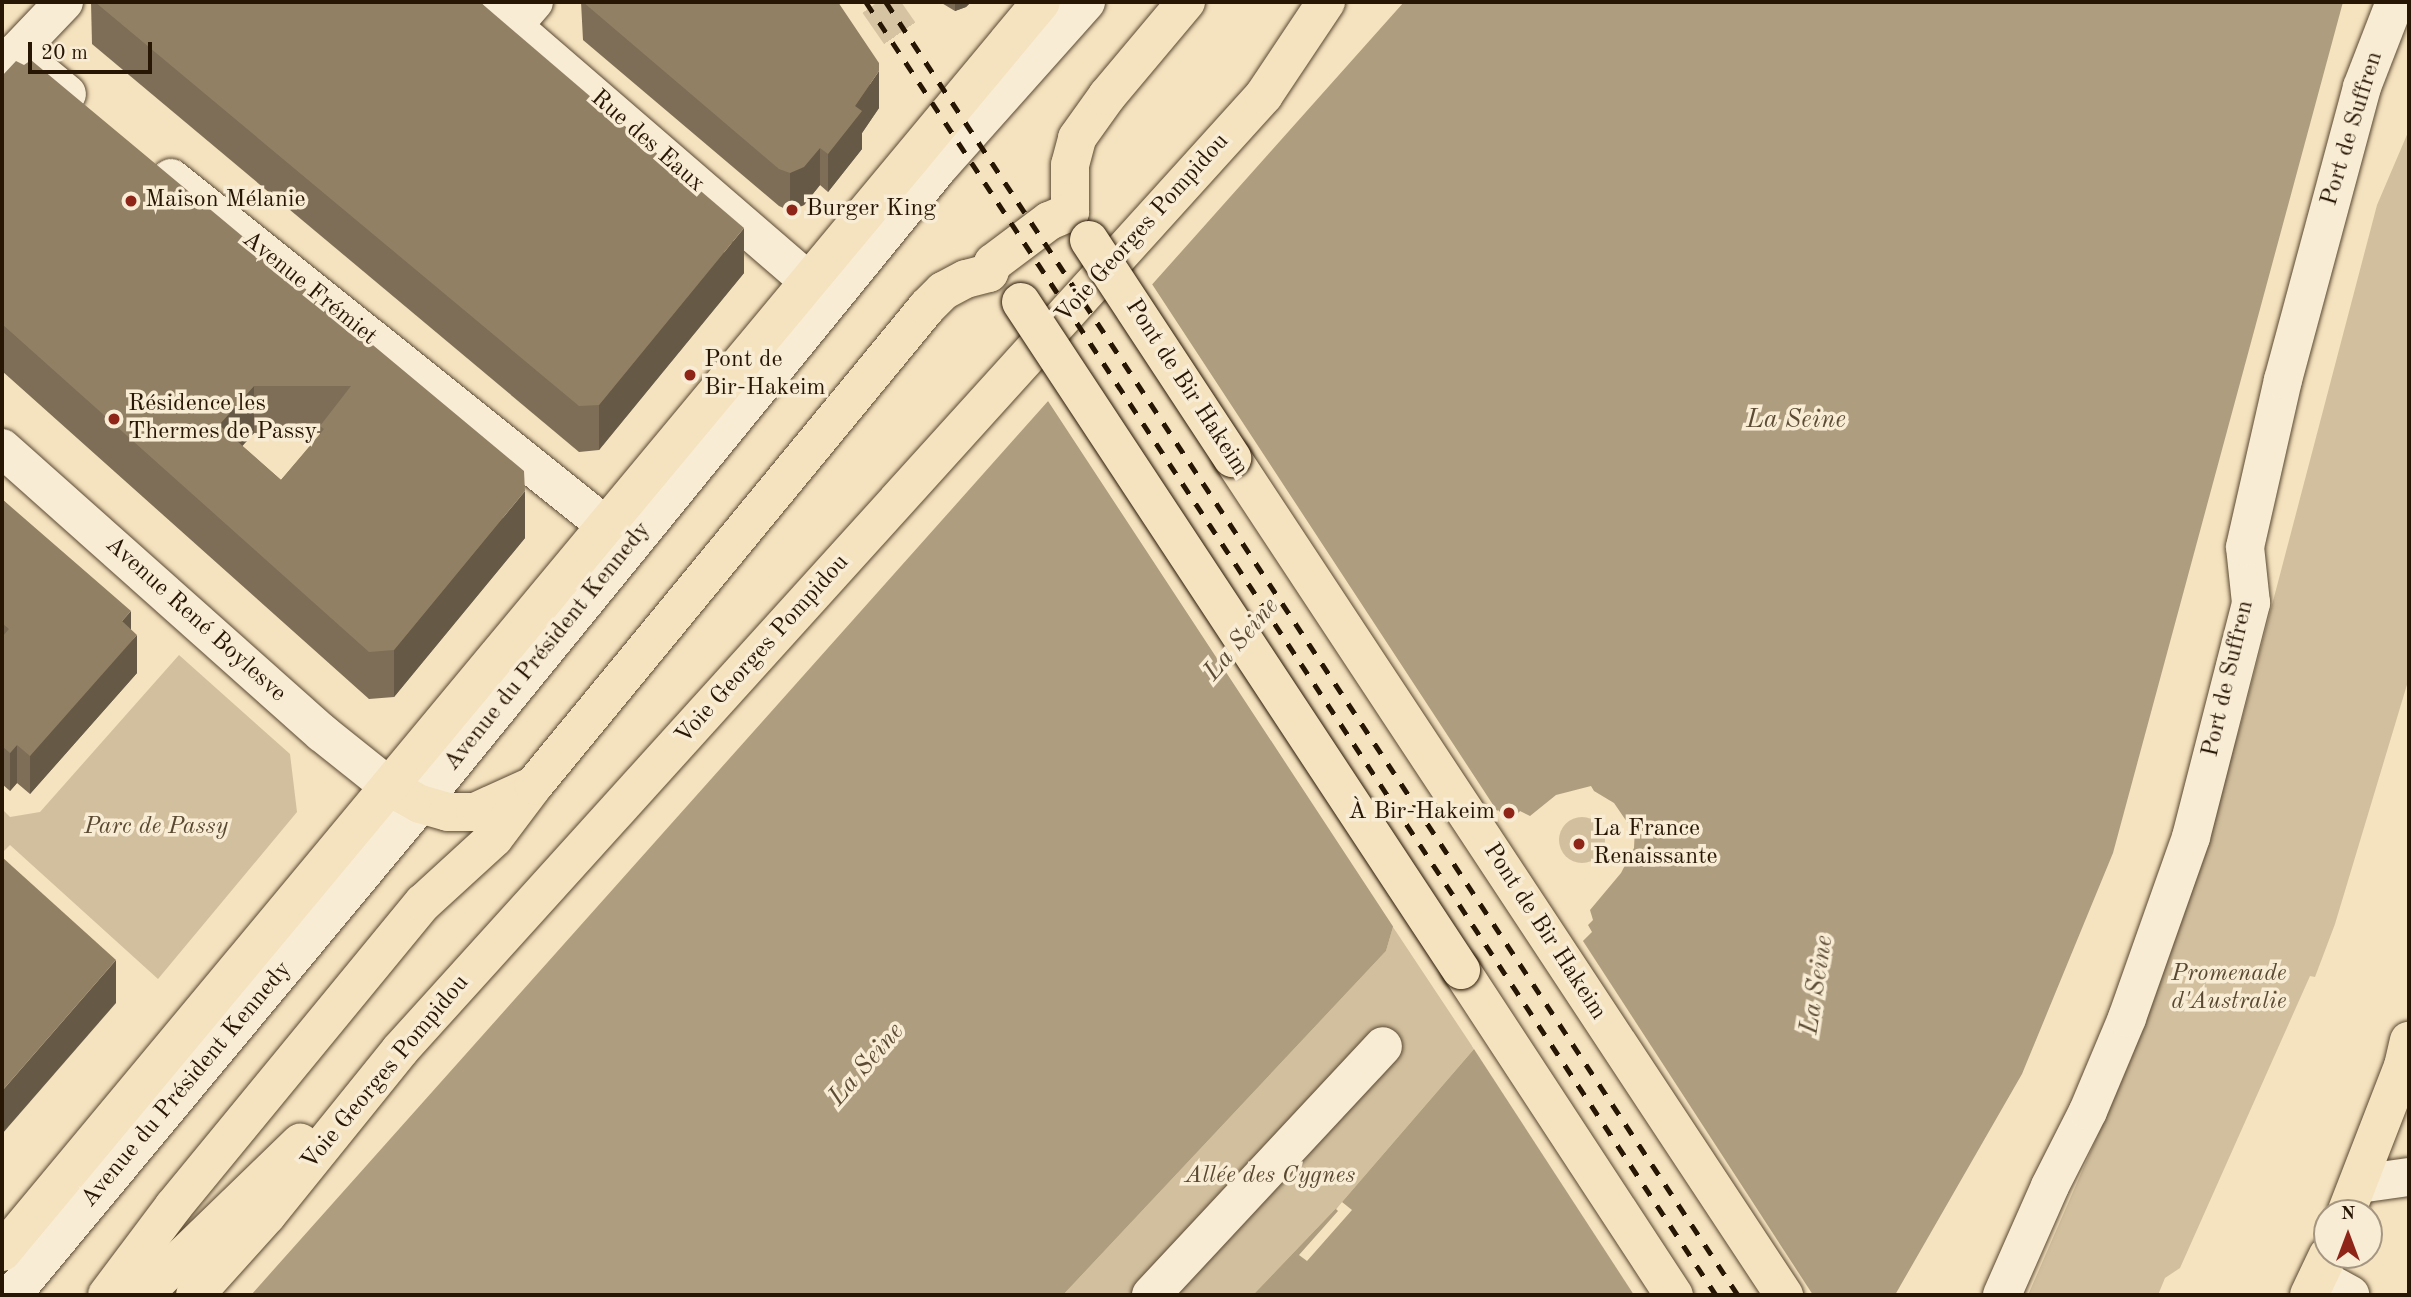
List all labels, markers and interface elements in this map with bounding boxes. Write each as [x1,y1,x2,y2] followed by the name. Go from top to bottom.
[32,28,156,72] scale bar
[41,43,88,64] text: 20 m
[2316,48,2390,210] street label: Port de Suffren
[584,84,710,200] street label: Rue des Eaux
[1050,128,1236,330] street label: Voie Georges Pompidou
[145,187,305,215] place label: Maison Mélanie
[123,193,139,209] marker: Maison Mélanie
[806,196,936,224] place label: Burger King
[784,202,800,218] marker: Burger King
[236,226,382,352] street label: Avenue Frémiet
[1118,294,1254,482] street label: Pont de Bir Hakeim
[704,347,826,403] place label: Pont de Bir-Hakeim
[682,367,698,383] marker: Pont de Bir-Hakeim
[128,391,317,447] place label: Résidence les Thermes de Passy
[1746,405,1846,437] water label: La Seine
[106,411,122,427] marker: Résidence les Thermes de Passy
[439,517,657,777] street label: Avenue du Président Kennedy
[99,531,291,709] street label: Avenue René Boylesve
[670,549,856,751] street label: Voie Georges Pompidou
[1197,592,1287,688] water label: La Seine
[2197,598,2261,760] street label: Port de Suffren
[1348,799,1495,827] place label: À Bir-Hakeim
[1501,805,1517,821] marker: À Bir-Hakeim
[84,814,228,842] park label: Parc de Passy
[1593,816,1718,872] place label: La France Renaissante
[1571,836,1587,852] marker: La France Renaissante
[1476,838,1612,1026] street label: Pont de Bir Hakeim
[1795,933,1841,1037] water label: La Seine
[76,956,298,1214] street label: Avenue du Président Kennedy
[2171,961,2287,1017] park label: Promenade d'Australie
[296,970,476,1176] street label: Voie Georges Pompidou
[822,1017,912,1113] water label: La Seine
[1185,1163,1355,1191] park label: Allée des Cygnes
[2313,1199,2383,1269] north arrow
[2341,1205,2355,1224] text: N

